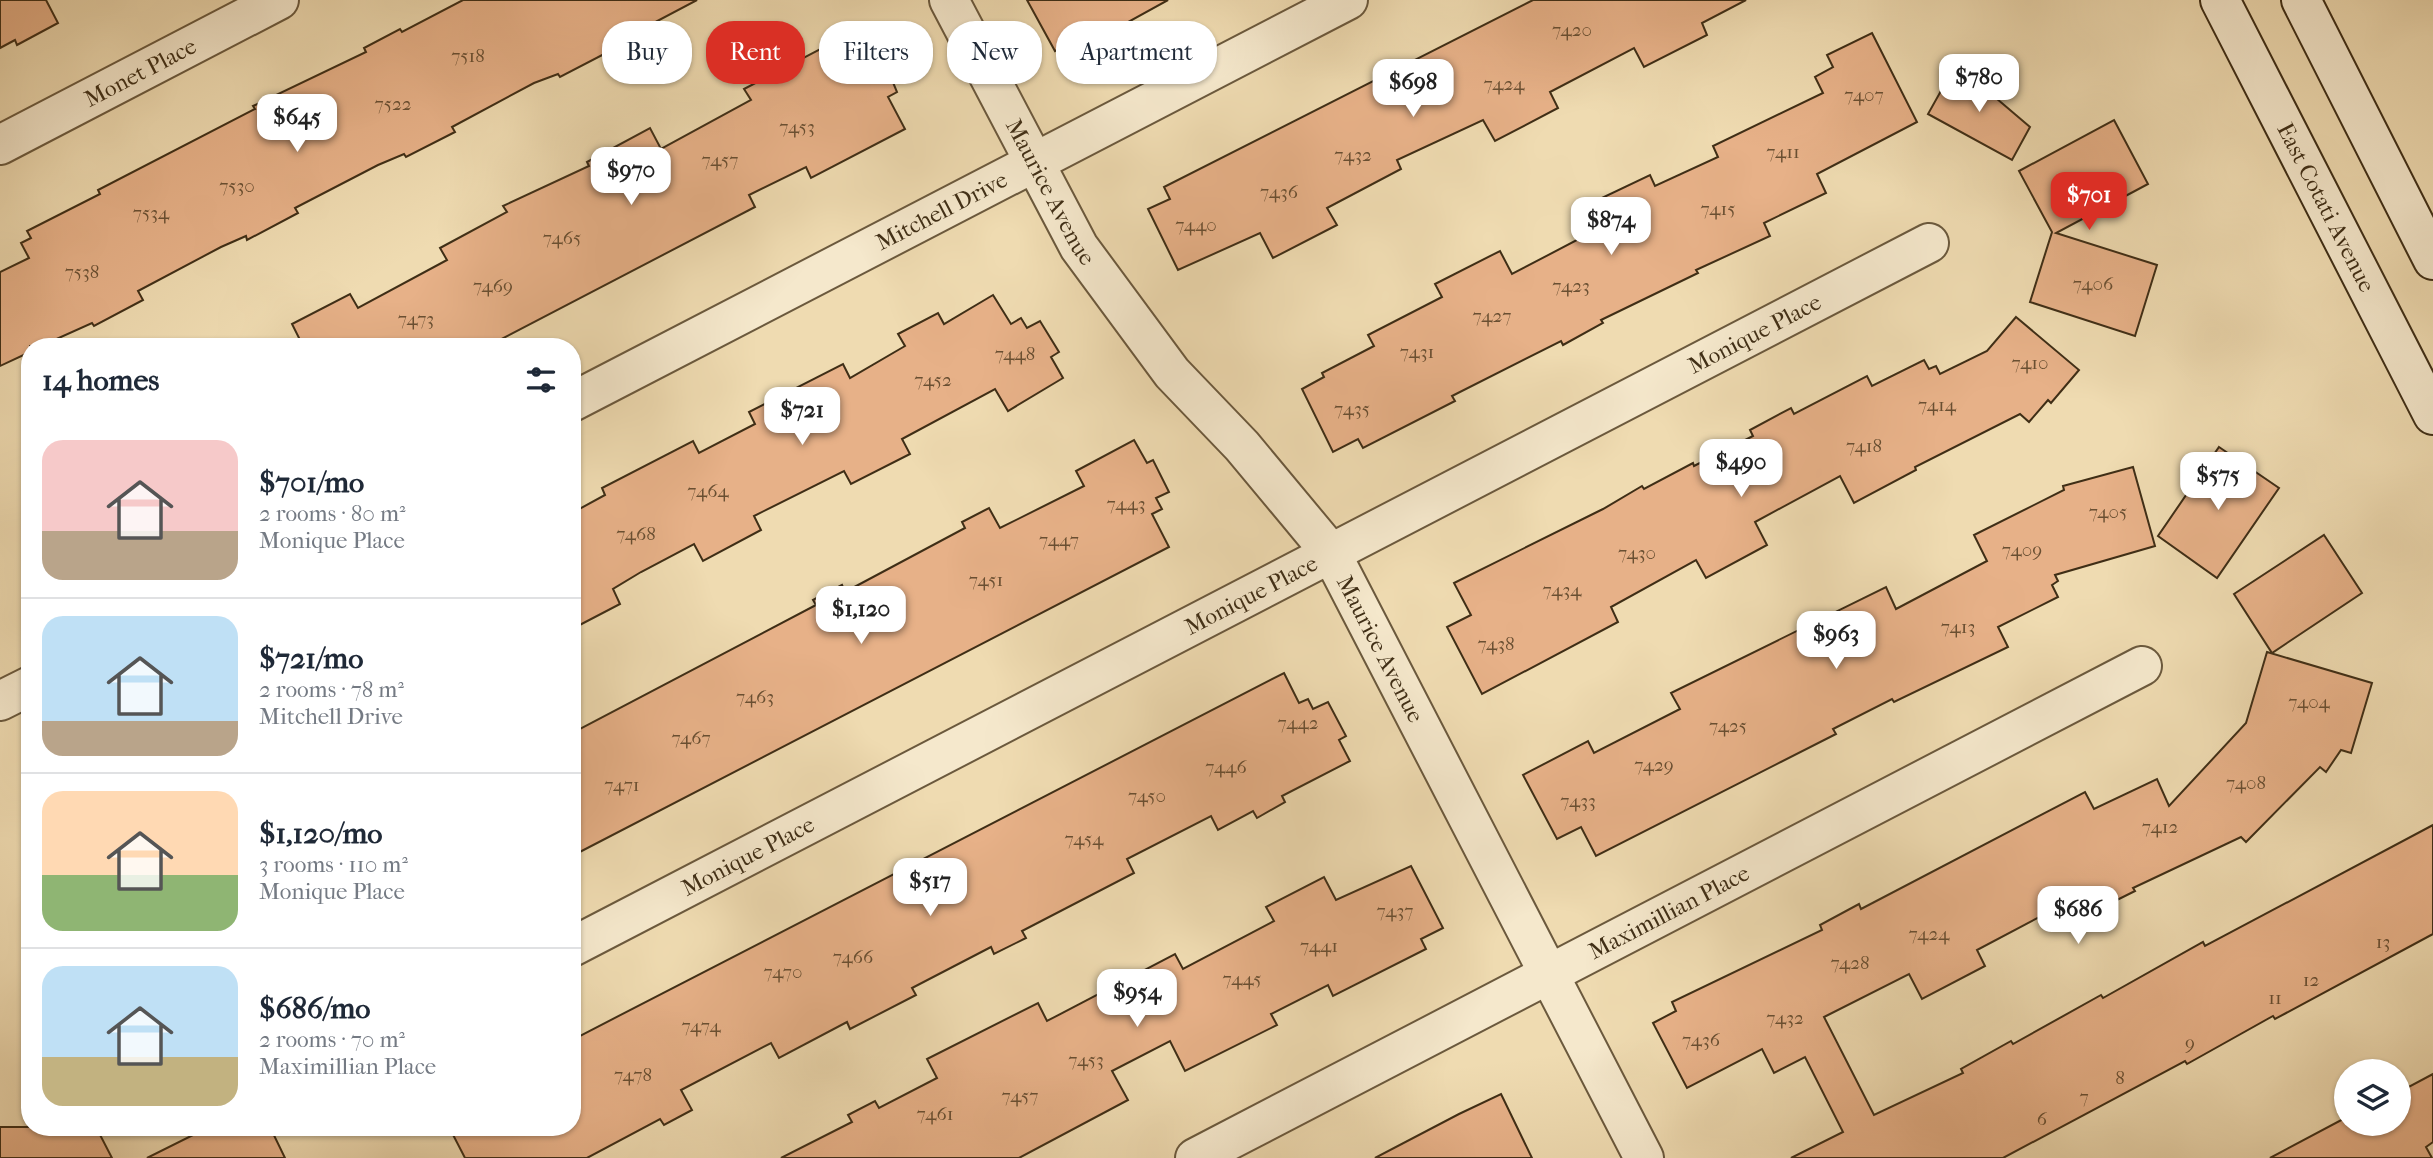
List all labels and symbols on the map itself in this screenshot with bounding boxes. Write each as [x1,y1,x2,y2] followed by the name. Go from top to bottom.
[1552,19,1592,41] house number: 7420
[80,32,201,112] street label: Monet Place
[451,45,485,67] house number: 7518
[1938,54,2020,114] pin: $780
[1372,60,1454,119] pin: $698
[1484,73,1525,95] house number: 7424
[1844,84,1884,106] house number: 7407
[375,93,412,115] house number: 7522
[256,94,338,154] pin: $645
[1000,114,1101,270] street label: Maurice Avenue
[779,116,815,138] house number: 7453
[2272,118,2381,296] street label: East Cotati Avenue
[1766,141,1800,163] house number: 7411
[1334,144,1372,166] house number: 7432
[590,148,672,207] pin: $970
[702,149,738,171] house number: 7457
[871,166,1012,256] street label: Mitchell Drive
[2048,173,2130,232] pin: $701
[219,175,255,197] house number: 7530
[1260,181,1299,203] house number: 7436
[1570,198,1652,257] pin: $874
[1701,198,1735,220] house number: 7415
[133,202,170,224] house number: 7534
[1175,214,1217,236] house number: 7440
[543,227,581,249] house number: 7465
[65,261,99,283] house number: 7538
[2073,273,2114,295] house number: 7406
[473,275,513,297] house number: 7469
[1552,275,1590,297] house number: 7423
[1683,288,1825,379] street label: Monique Place
[1473,305,1511,327] house number: 7427
[398,308,434,330] house number: 7473
[1400,341,1434,363] house number: 7431
[995,343,1035,365] house number: 7448
[2011,352,2049,374] house number: 7410
[914,369,952,391] house number: 7452
[761,388,843,447] pin: $721
[1918,394,1957,416] house number: 7414
[1334,398,1370,420] house number: 7435
[1846,435,1882,457] house number: 7418
[1700,440,1782,499] pin: $490
[2177,452,2259,512] pin: $575
[687,480,729,502] house number: 7464
[1107,493,1145,515] house number: 7443
[2089,501,2127,523] house number: 7405
[616,523,656,545] house number: 7468
[1039,529,1079,551] house number: 7447
[2002,539,2042,561] house number: 7409
[1618,542,1656,564] house number: 7430
[1180,549,1322,640] street label: Monique Place
[969,569,1003,591] house number: 7451
[1331,571,1430,727] street label: Maurice Avenue
[1543,579,1582,601] house number: 7434
[804,586,918,646] pin: $1,120
[1795,612,1877,671] pin: $963
[1941,616,1975,638] house number: 7413
[1477,633,1515,655] house number: 7438
[736,686,774,708] house number: 7463
[2288,691,2330,713] house number: 7404
[1278,712,1319,734] house number: 7442
[1709,715,1747,737] house number: 7425
[671,727,711,749] house number: 7467
[1634,754,1674,776] house number: 7429
[1205,756,1247,778] house number: 7446
[2226,772,2266,794] house number: 7408
[604,774,640,796] house number: 7471
[1128,785,1166,807] house number: 7450
[1560,790,1596,812] house number: 7433
[677,810,819,901] street label: Monique Place
[2142,816,2178,838] house number: 7412
[1065,828,1104,850] house number: 7454
[889,858,971,918] pin: $517
[1584,859,1754,965] street label: Maximillian Place
[2037,886,2119,946] pin: $686
[1377,900,1413,922] house number: 7437
[1909,923,1950,945] house number: 7424
[2376,931,2390,953] house number: 13
[1300,935,1338,957] house number: 7441
[833,946,874,968] house number: 7466
[1830,952,1870,974] house number: 7428
[764,961,802,983] house number: 7470
[1223,968,1261,990] house number: 7445
[2303,969,2320,991] house number: 12
[1096,970,1178,1029] pin: $954
[2268,987,2282,1009] house number: 11
[1766,1007,1804,1029] house number: 7432
[681,1015,721,1037] house number: 7474
[1682,1029,1721,1051] house number: 7436
[2185,1032,2195,1054] house number: 9
[1068,1049,1104,1071] house number: 7453
[614,1064,652,1086] house number: 7478
[2115,1067,2125,1089] house number: 8
[1002,1085,1038,1107] house number: 7457
[2079,1086,2089,1108] house number: 7
[917,1103,953,1125] house number: 7461
[2037,1108,2048,1130] house number: 6

